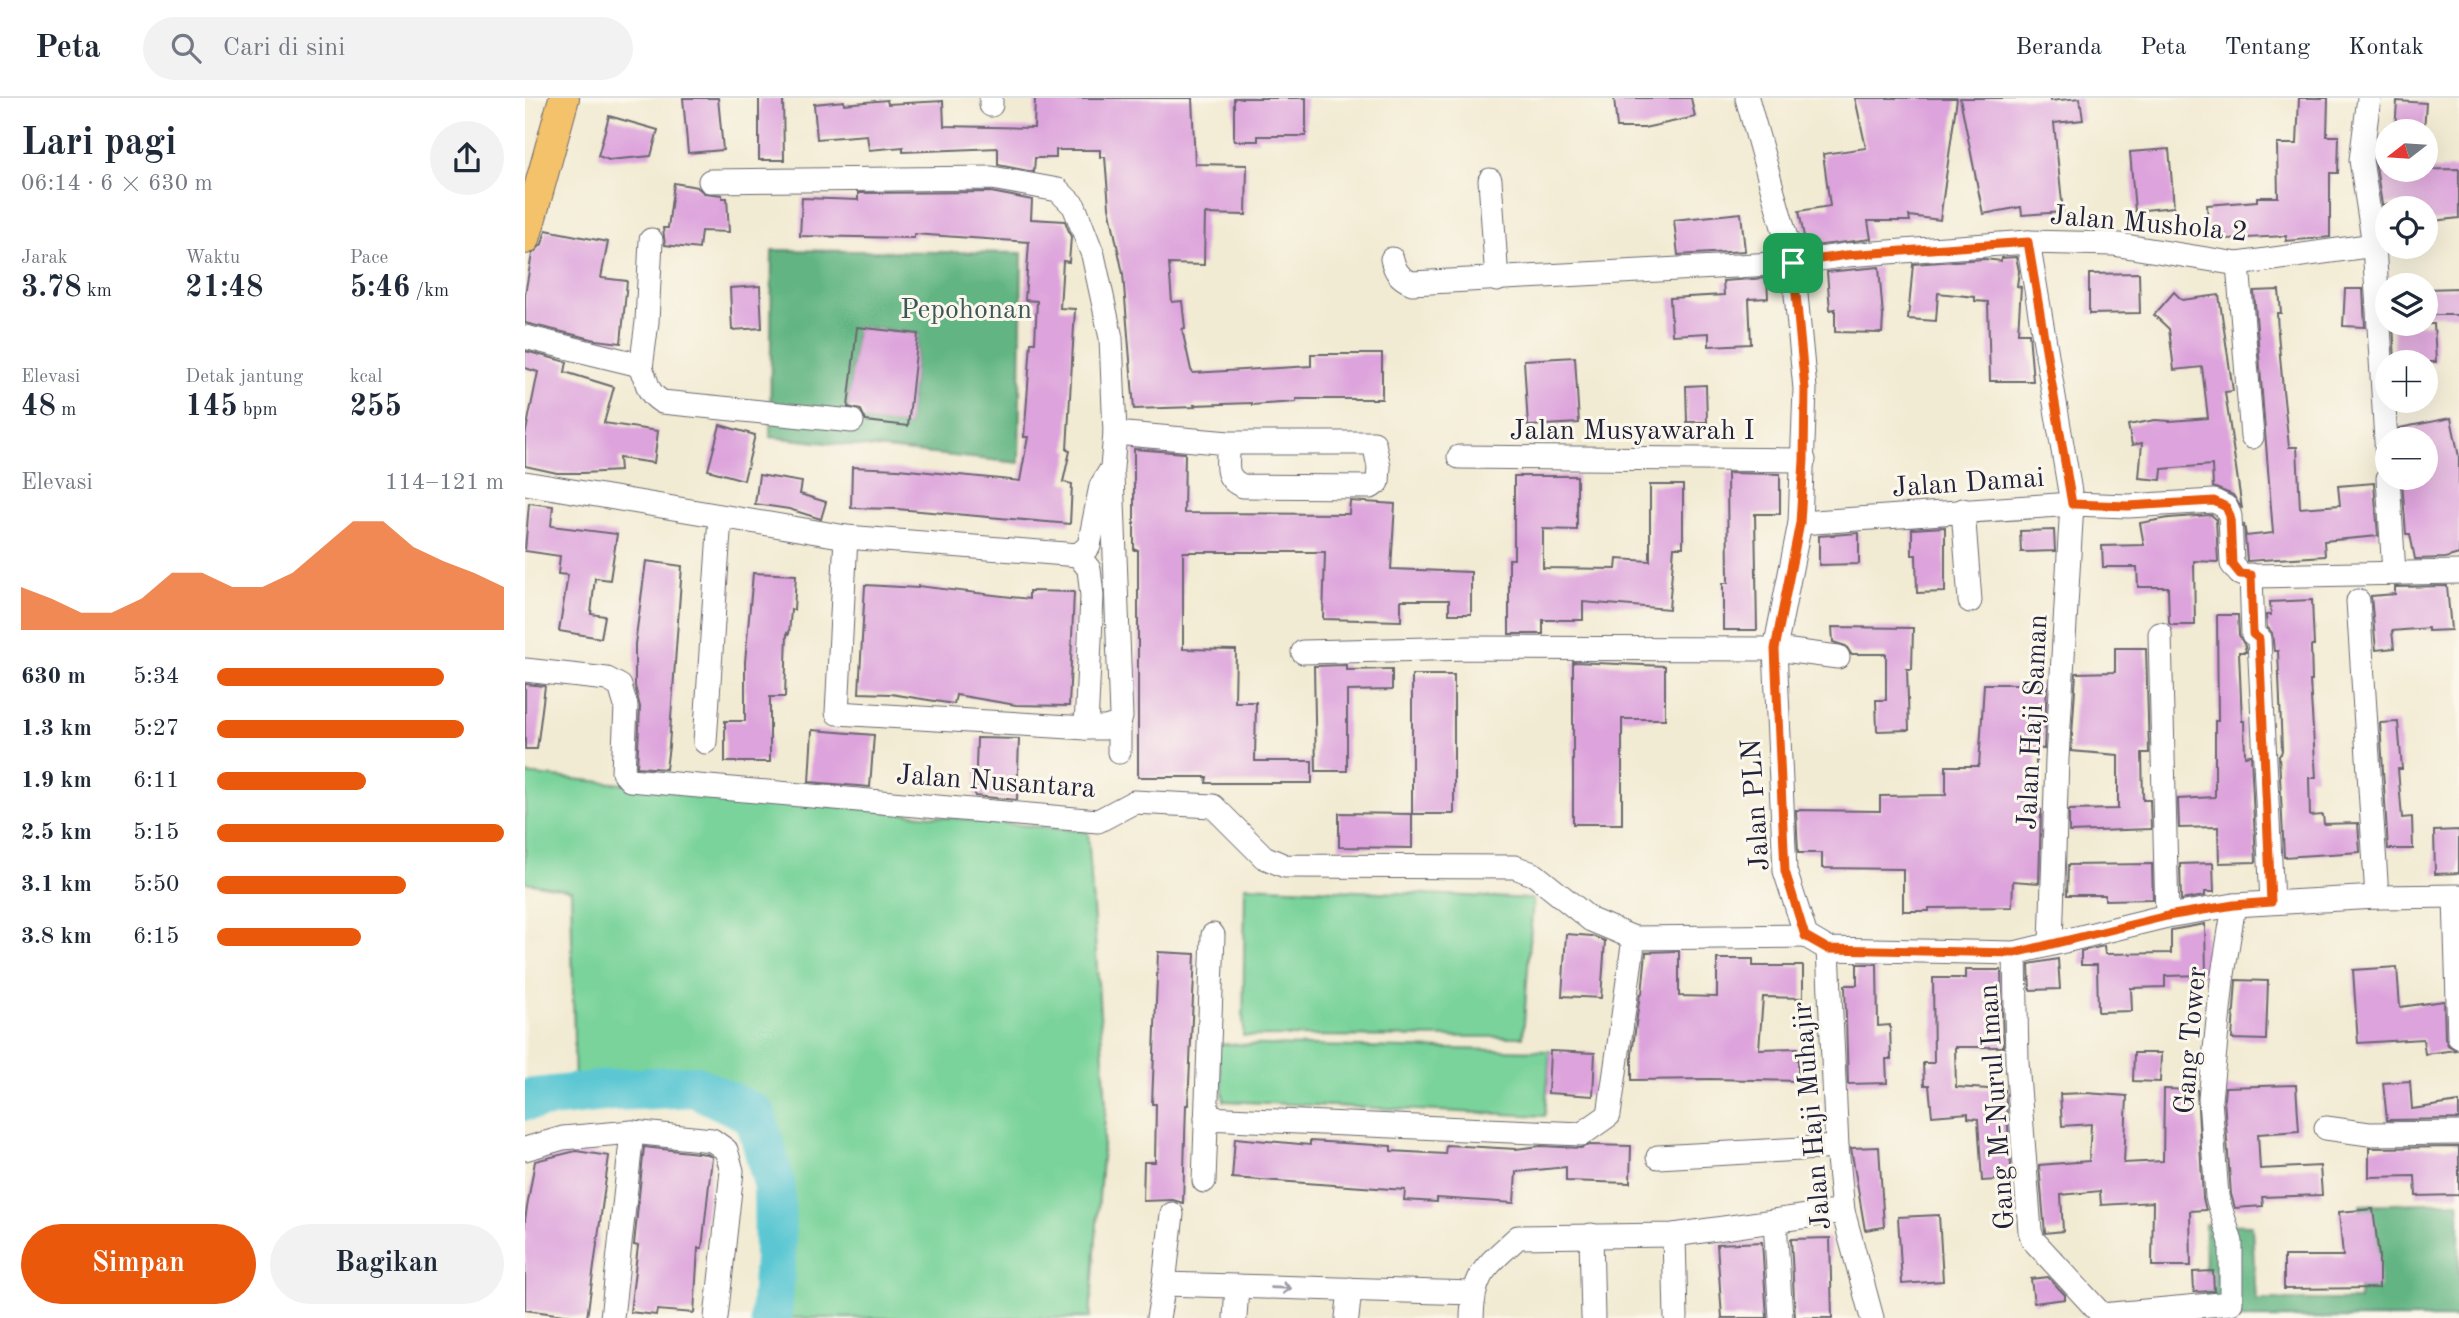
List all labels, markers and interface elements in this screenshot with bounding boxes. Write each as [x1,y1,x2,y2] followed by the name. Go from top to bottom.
[143,17,633,80] search box
[167,29,205,67] icon: search
[35,32,101,65] text: Peta
[223,35,345,61] text: Cari di sini
[2016,36,2102,60] text: Beranda
[2140,36,2187,60] text: Peta
[2225,36,2310,60] text: Tentang
[2348,36,2424,60] text: Kontak
[2375,119,2438,182] north arrow
[2375,119,2438,490] map controls
[430,121,504,195] button: share
[21,125,176,163] text: Lari pagi
[21,172,213,195] text: 06:14 · 6 × 630 m
[2375,196,2438,259] button: locate
[2049,202,2249,248] street label: Jalan Mushola 2
[1763,233,1823,293] pin
[1774,244,1812,282] icon: arrive
[21,249,68,268] text: Jarak
[185,249,240,268] text: Waktu
[350,249,388,268] text: Pace
[21,273,82,303] text: 3.78
[185,273,263,303] text: 21:48
[350,273,410,303] text: 5:46
[2375,273,2438,336] button: layers
[82,282,112,301] text: km
[410,282,449,301] text: /km
[900,297,1032,325] park label: Pepohonan
[2375,350,2438,413] button: +
[21,368,80,387] text: Elevasi
[185,368,303,387] text: Detak jantung
[350,368,382,387] text: kcal
[21,392,56,422] text: 48
[185,392,238,422] text: 145
[350,392,402,422] text: 255
[56,401,76,420] text: m
[238,401,278,420] text: bpm
[1509,418,1755,446] street label: Jalan Musyawarah I
[2375,427,2438,490] button: −
[1891,465,2045,503] street label: Jalan Damai
[21,471,93,494] text: Elevasi
[385,471,504,494] text: 114–121 m
[2014,614,2054,831] street label: Jalan Haji Saman
[21,665,86,688] text: 630 m
[133,665,179,688] text: 5:34
[21,717,92,740] text: 1.3 km
[133,717,179,740] text: 5:27
[1738,738,1776,872] street label: Jalan PLN
[895,762,1097,804] street label: Jalan Nusantara
[21,769,92,792] text: 1.9 km
[133,769,179,792] text: 6:11
[21,821,92,844] text: 2.5 km
[133,821,179,844] text: 5:15
[21,873,92,896] text: 3.1 km
[133,873,179,896] text: 5:50
[21,925,92,948] text: 3.8 km
[133,925,179,948] text: 6:15
[2172,965,2212,1115] street label: Gang Tower
[1975,983,2021,1231] street label: Gang M-Nurul Iman
[1789,1000,1837,1231] street label: Jalan Haji Muhajir
[21,1224,256,1304] button: Simpan
[270,1224,504,1304] button: Bagikan
[1270,1281,1293,1294] one-way arrow

